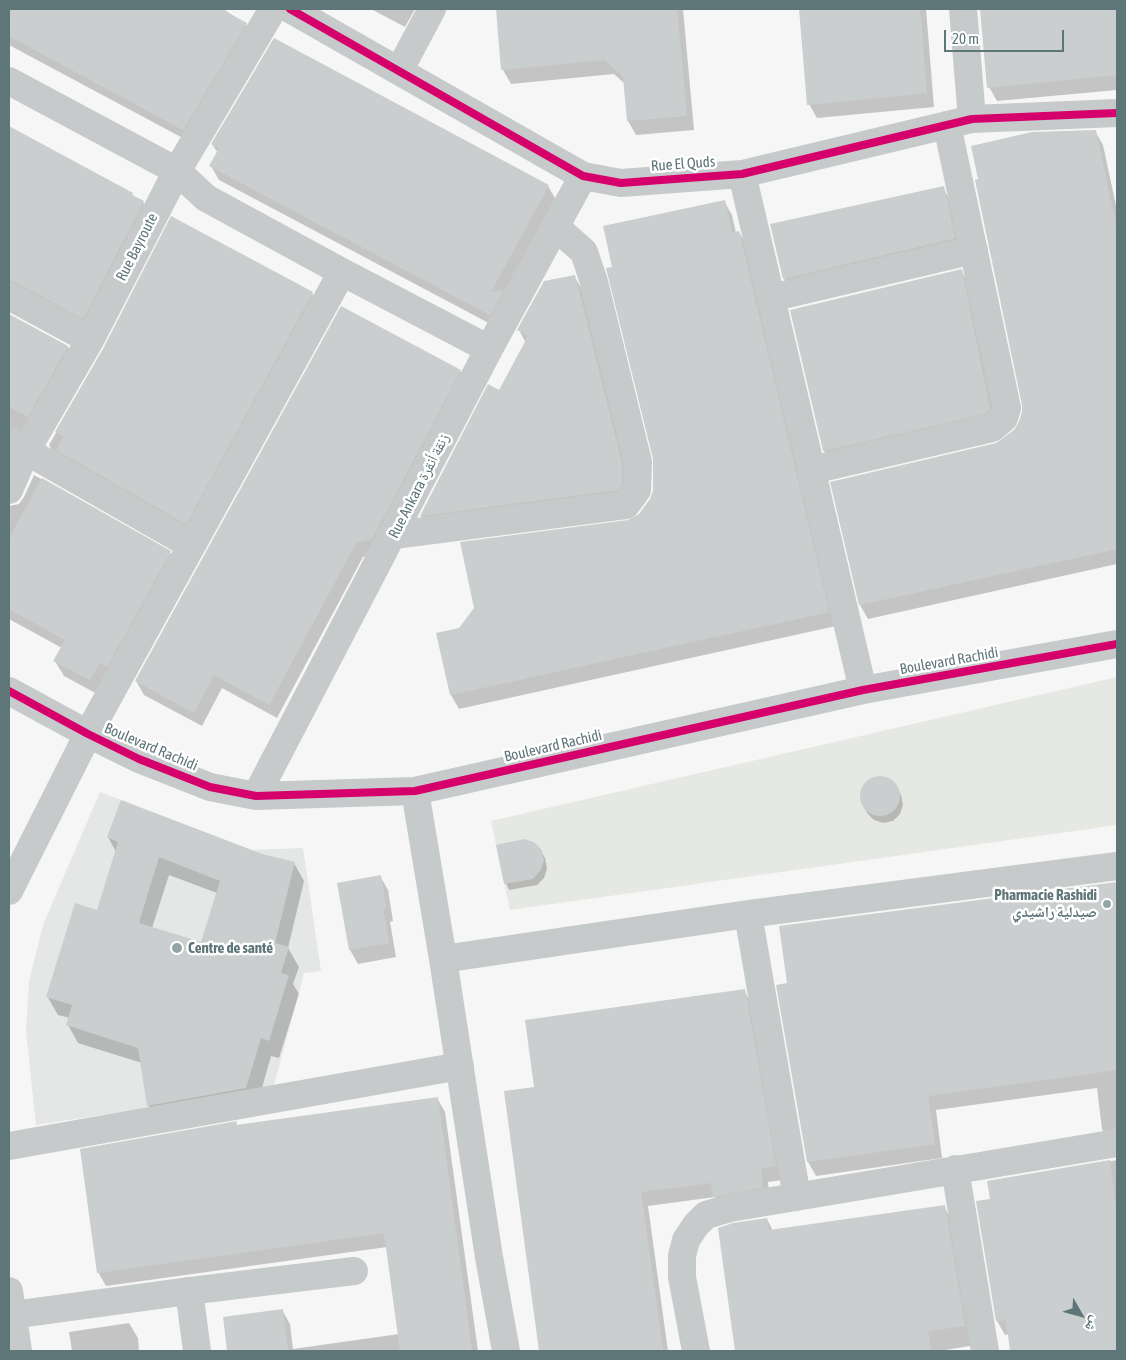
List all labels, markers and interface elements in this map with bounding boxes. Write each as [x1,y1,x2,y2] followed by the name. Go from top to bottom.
[946,20,1066,52] scale bar
[952,30,979,47] text: 20 m
[650,153,716,175] street label: Rue El Quds
[112,210,162,284] street label: Rue Bayroute
[385,431,453,541] street label: Rue Ankara زنقة أنقرة
[898,643,1000,679] street label: Boulevard Rachidi
[102,719,200,775] street label: Boulevard Rachidi
[502,726,604,766] street label: Boulevard Rachidi
[994,886,1097,921] place label: Pharmacie Rashidi صيدلية راشيدي
[1101,898,1113,910] marker: Pharmacie Rashidi صيدلية راشيدي
[188,939,273,957] place label: Centre de santé
[170,941,184,955] marker: Centre de santé
[1056,1290,1106,1340] north arrow
[1082,1313,1104,1335] text: ش

